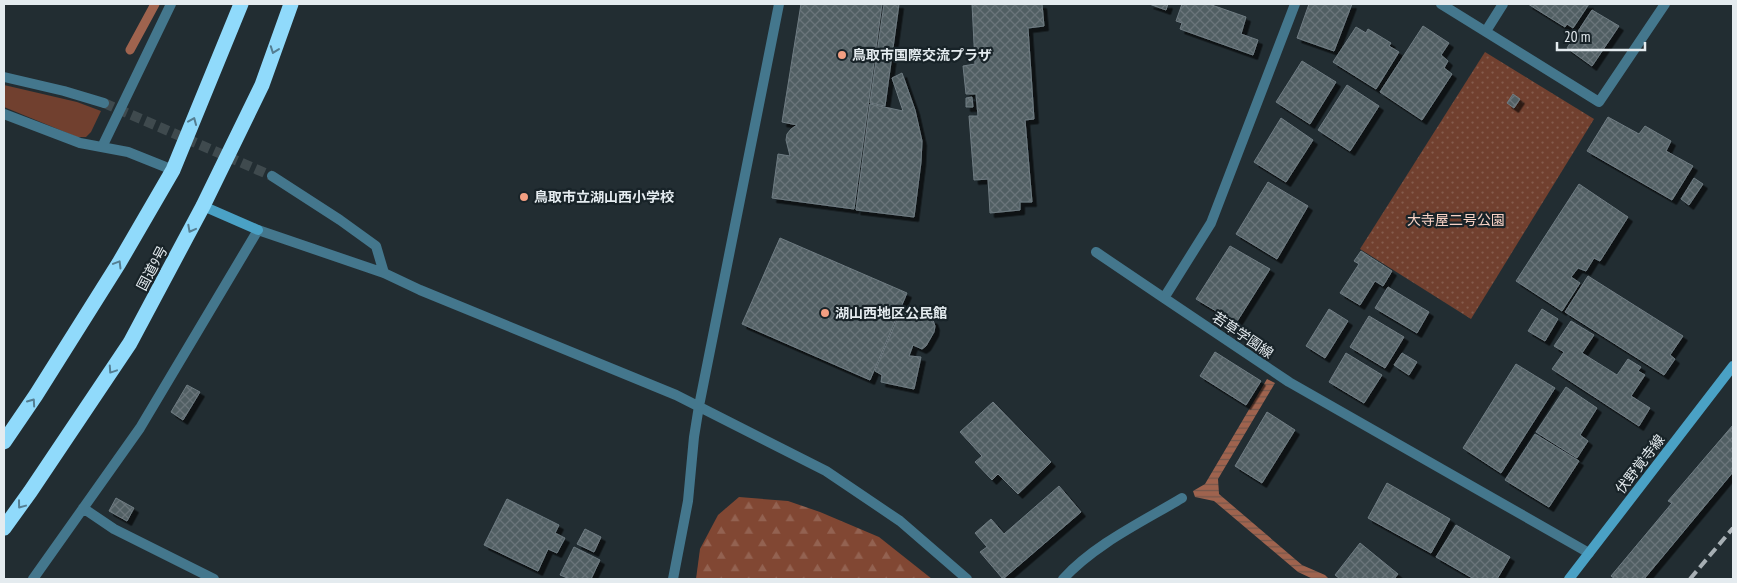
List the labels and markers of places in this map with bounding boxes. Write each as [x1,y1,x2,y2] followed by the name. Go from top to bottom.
[852,46,992,64] place label: 鳥取市国際交流プラザ
[836,49,848,61] marker: 鳥取市国際交流プラザ
[534,188,674,206] place label: 鳥取市立湖山西小学校
[518,191,530,203] marker: 鳥取市立湖山西小学校
[835,304,947,322] place label: 湖山西地区公民館
[819,307,831,319] marker: 湖山西地区公民館

